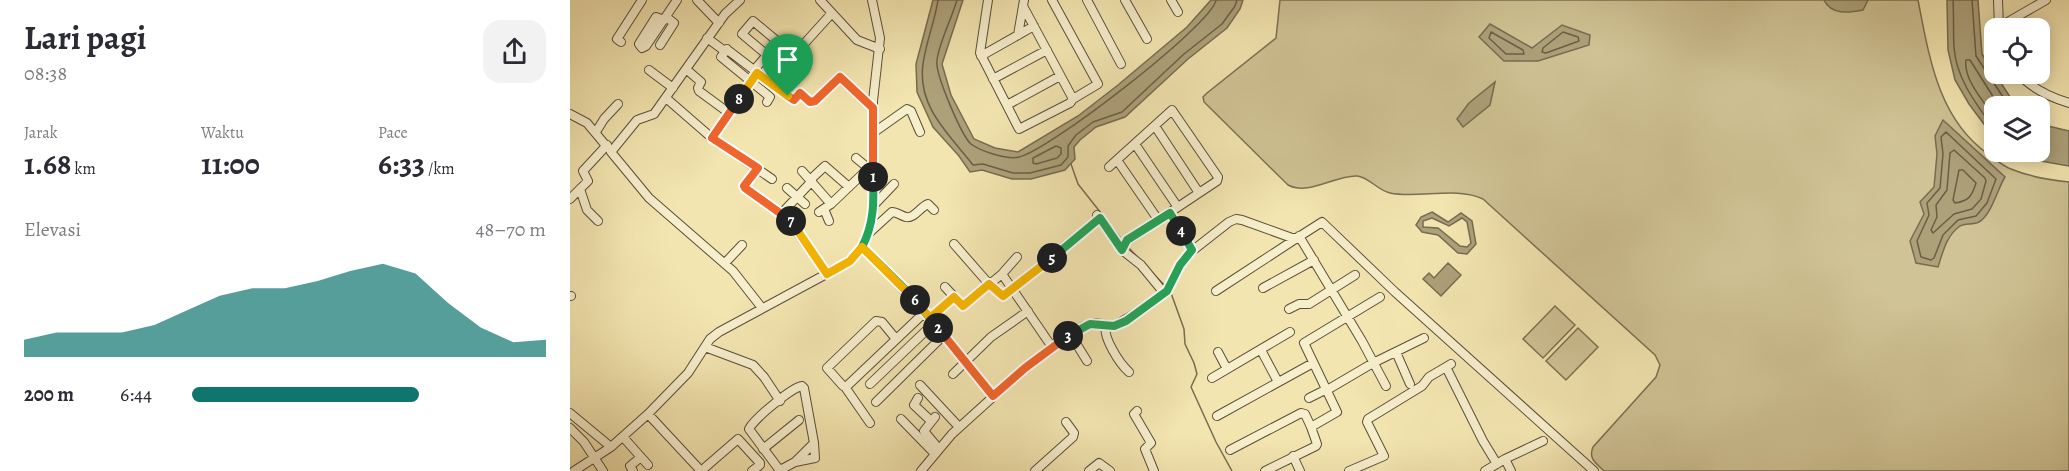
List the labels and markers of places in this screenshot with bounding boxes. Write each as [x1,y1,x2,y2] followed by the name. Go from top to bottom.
[762,34,813,96] pin
[724,84,754,114] pin: 8
[858,162,888,192] pin: 1
[776,206,806,236] pin: 7
[1166,216,1196,246] pin: 4
[1037,243,1067,273] pin: 5
[900,285,930,315] pin: 6
[923,313,953,343] pin: 2
[1053,321,1083,351] pin: 3

